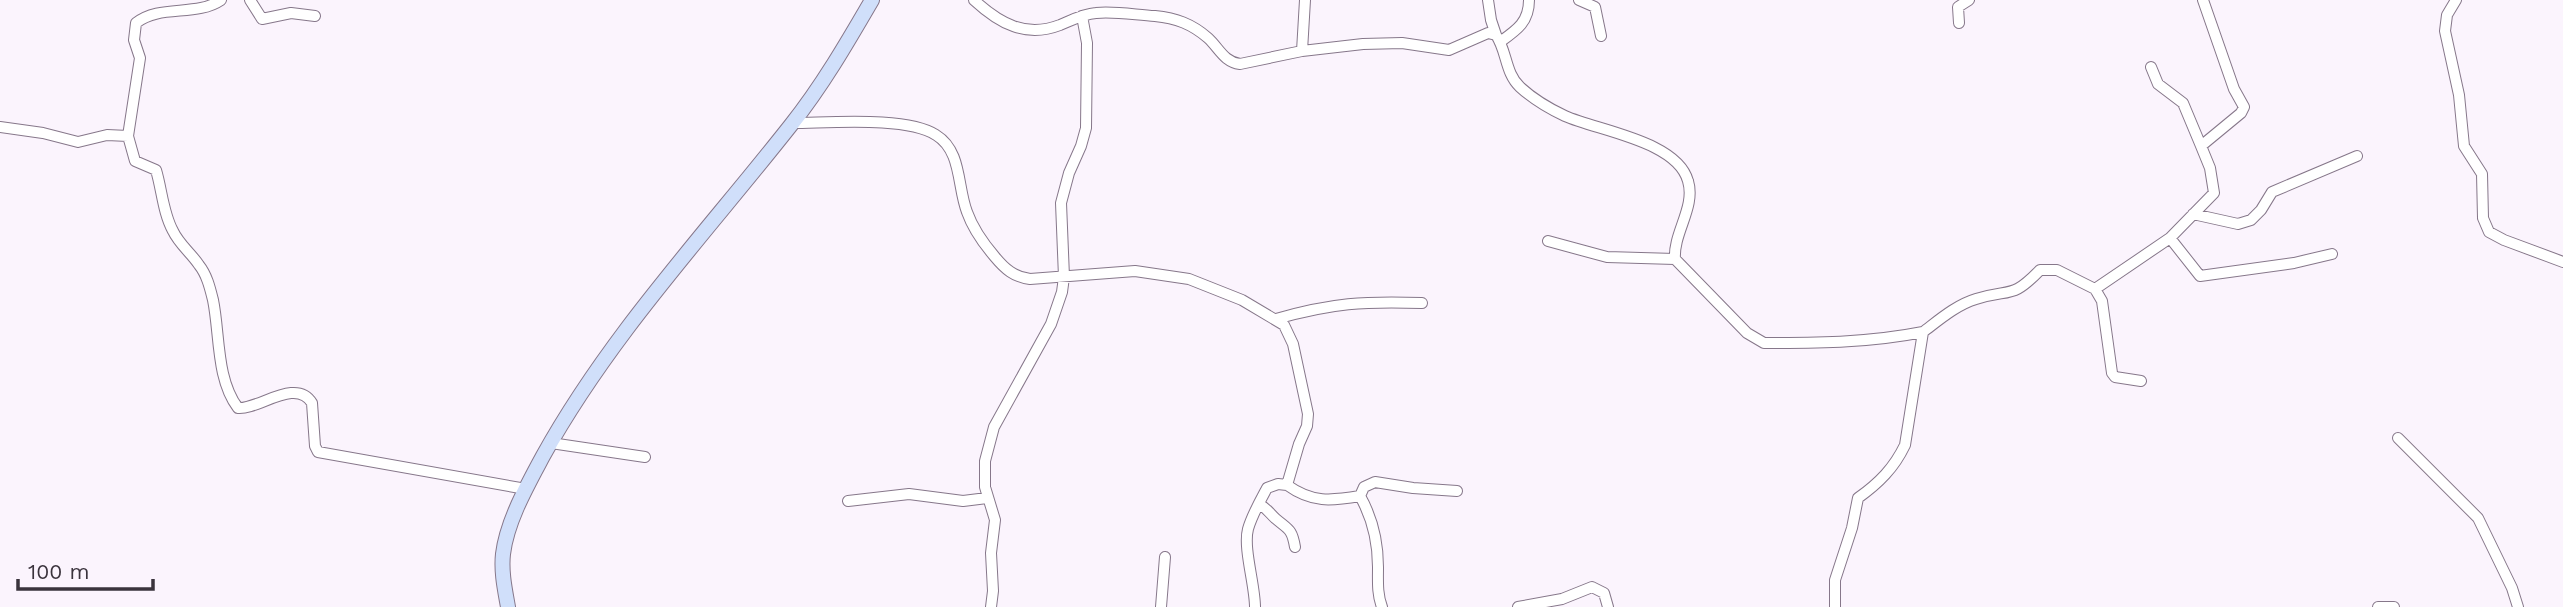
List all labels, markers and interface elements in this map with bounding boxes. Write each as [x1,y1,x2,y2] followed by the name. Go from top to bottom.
[18,548,152,592] scale bar
[28,559,90,584] text: 100 m

